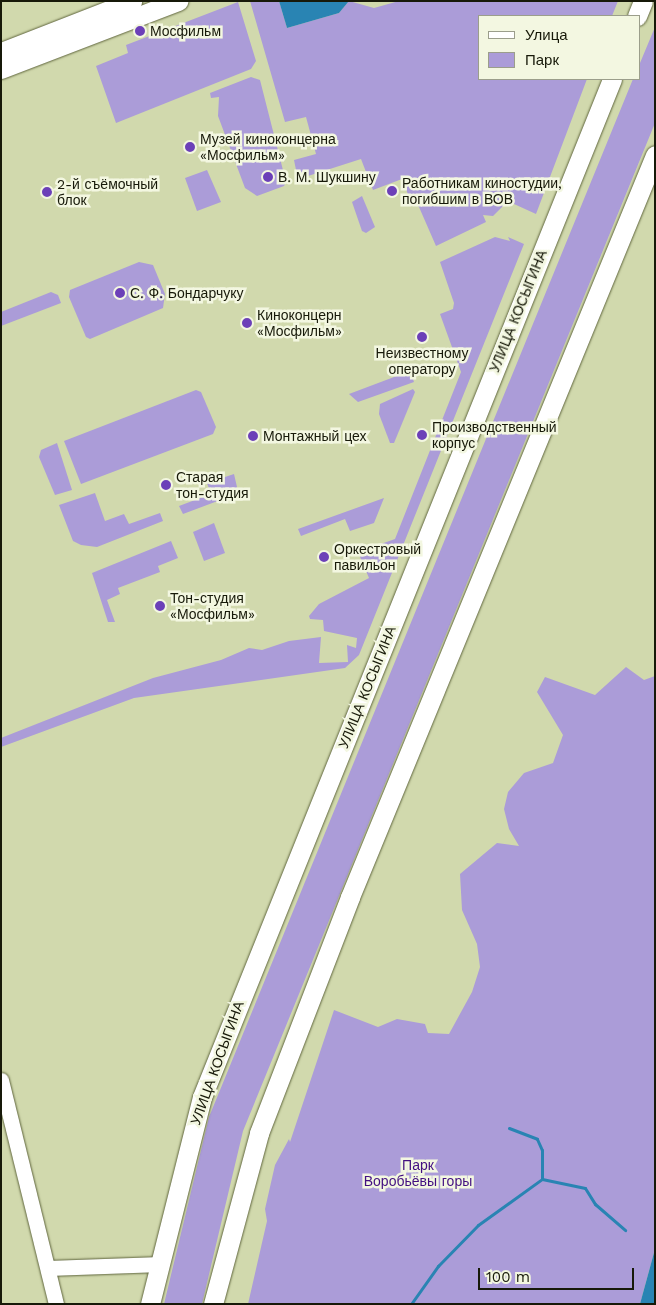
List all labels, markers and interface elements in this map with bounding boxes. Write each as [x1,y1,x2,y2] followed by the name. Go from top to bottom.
[478,15,641,80] legend
[150,23,221,39] place label: Мосфильм
[134,25,146,37] marker: Мосфильм
[525,26,568,44] text: Улица
[525,51,559,69] text: Парк
[200,131,336,164] place label: Музей киноконцерна «Мосфильм»
[184,141,196,153] marker: Музей киноконцерна «Мосфильм»
[278,169,376,185] place label: В. М. Шукшину
[262,171,274,183] marker: В. М. Шукшину
[402,175,562,208] place label: Работникам киностудии, погибшим в ВОВ
[57,176,158,208] place label: 2-й съёмочный блок
[386,185,398,197] marker: Работникам киностудии, погибшим в ВОВ
[41,186,53,198] marker: 2-й съёмочный блок
[486,247,550,375] street label: УЛИЦА КОСЫГИНА
[130,285,243,301] place label: С. Ф. Бондарчуку
[114,287,126,299] marker: С. Ф. Бондарчуку
[257,307,342,340] place label: Киноконцерн «Мосфильм»
[241,317,253,329] marker: Киноконцерн «Мосфильм»
[416,331,428,343] marker: Неизвестному оператору
[376,345,468,378] place label: Неизвестному оператору
[432,419,557,452] place label: Производственный корпус
[263,428,366,444] place label: Монтажный цех
[416,429,428,441] marker: Производственный корпус
[247,430,259,442] marker: Монтажный цех
[176,469,249,502] place label: Старая тон-студия
[160,479,172,491] marker: Старая тон-студия
[334,541,421,574] place label: Оркестровый павильон
[318,551,330,563] marker: Оркестровый павильон
[170,590,255,622] place label: Тон-студия «Мосфильм»
[154,600,166,612] marker: Тон-студия «Мосфильм»
[335,623,399,751] street label: УЛИЦА КОСЫГИНА
[187,999,247,1127] street label: УЛИЦА КОСЫГИНА
[364,1157,472,1190] park label: Парк Воробьёвы горы
[481,1258,637,1290] scale bar
[486,1268,530,1286] text: 100 m

